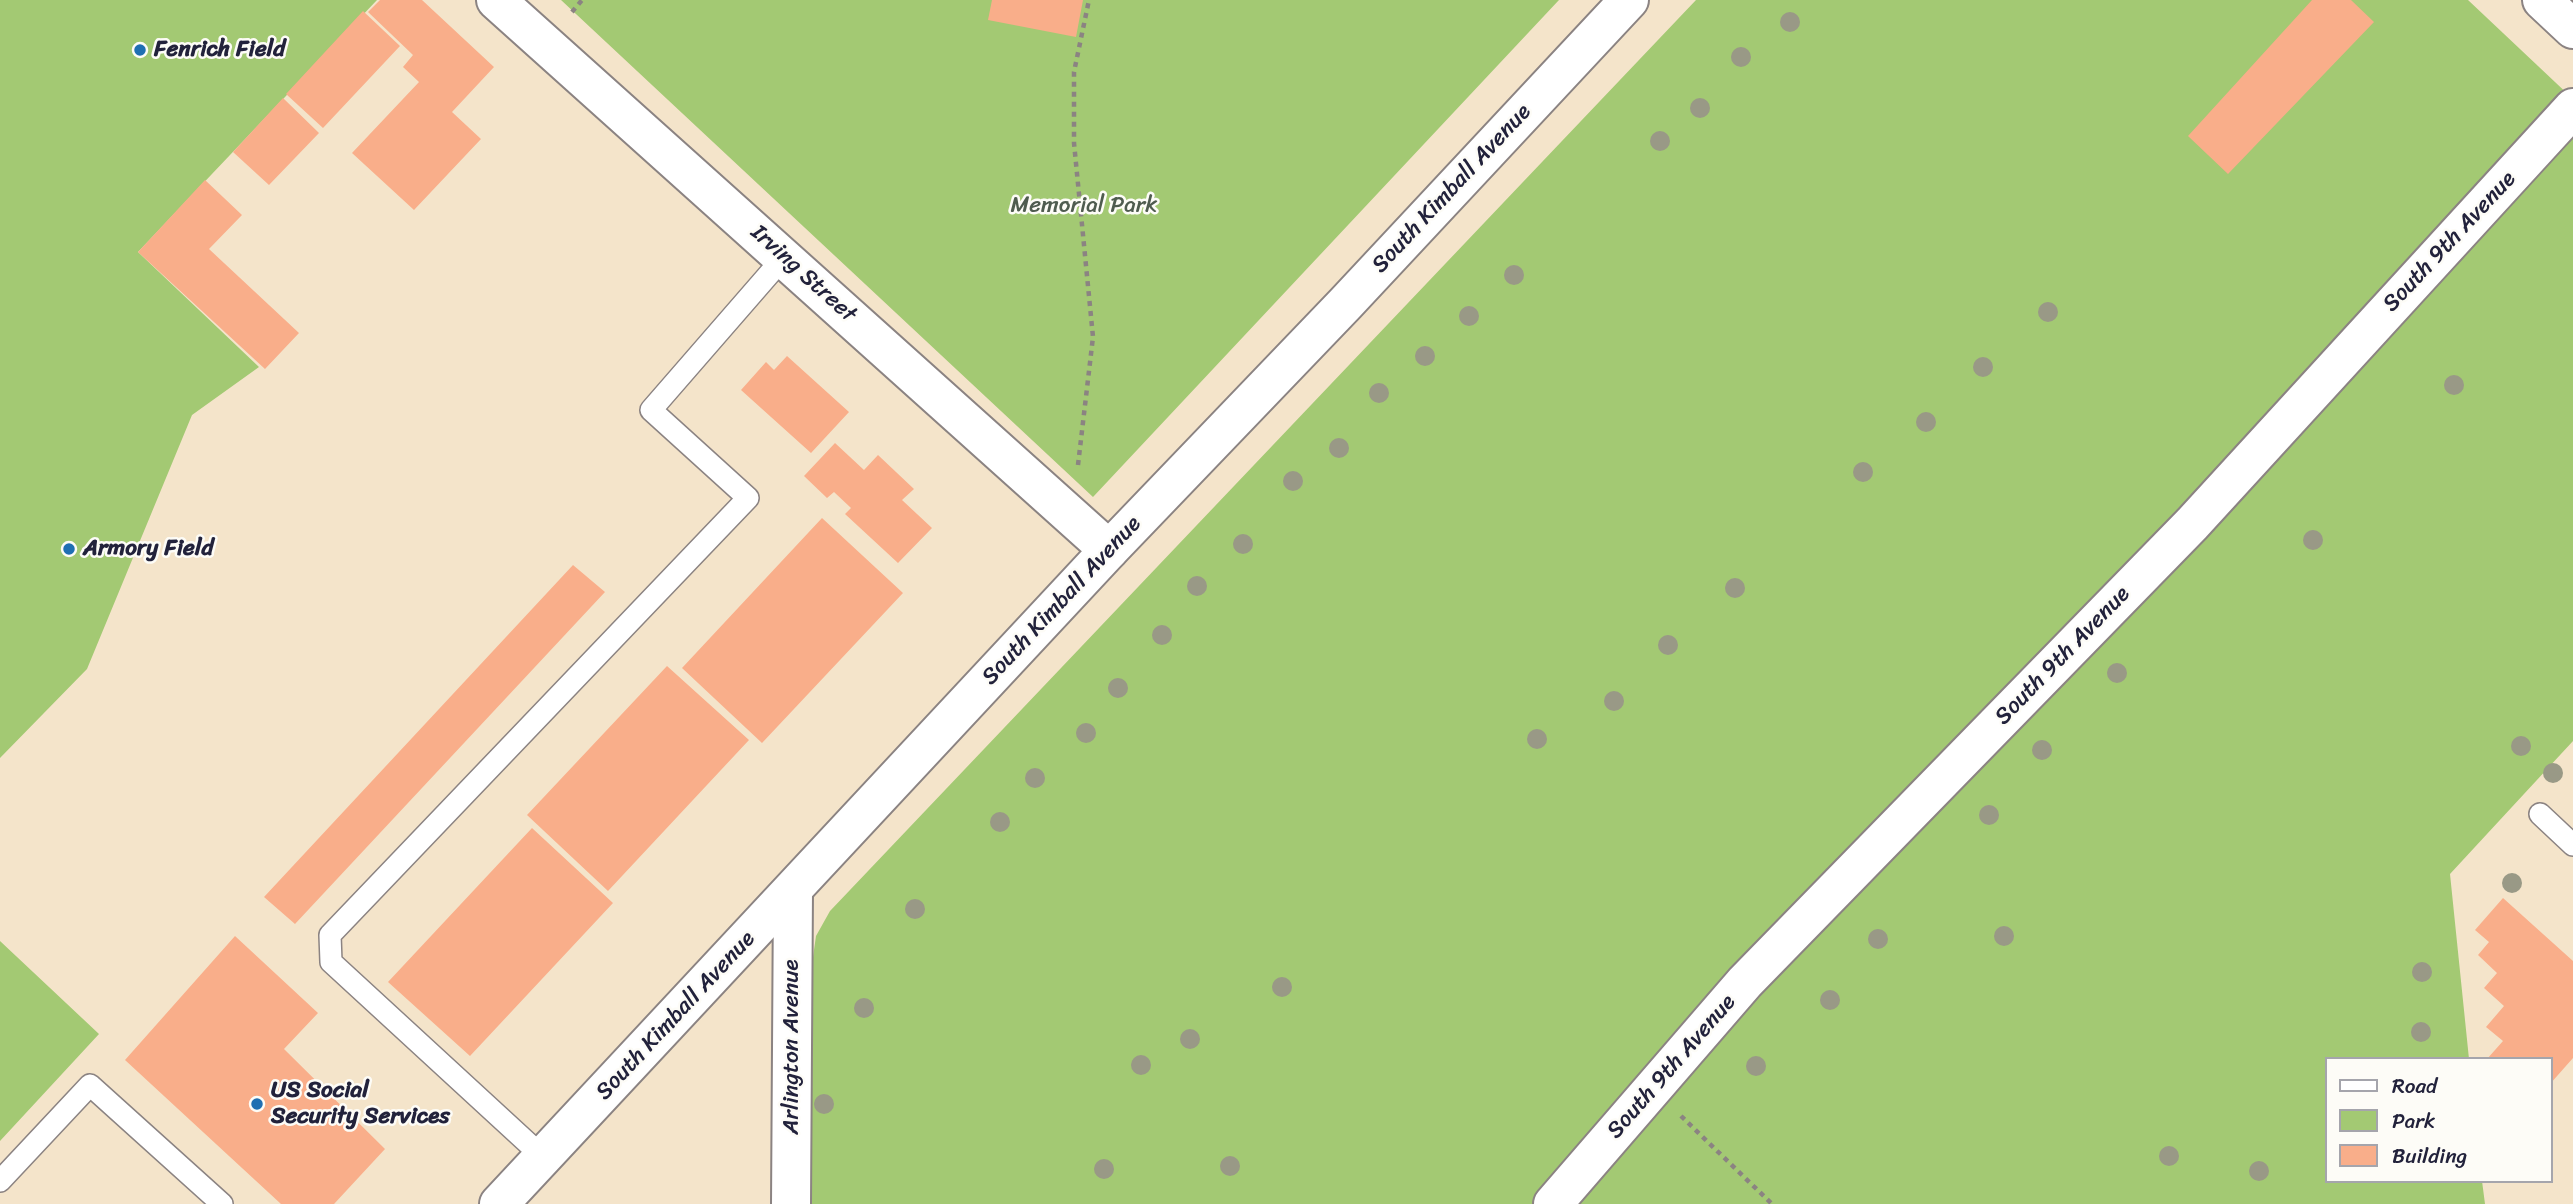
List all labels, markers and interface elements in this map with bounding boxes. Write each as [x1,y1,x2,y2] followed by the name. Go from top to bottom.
[154,36,285,64] place label: Fenrich Field
[132,42,148,58] marker: Fenrich Field
[1367,99,1537,279] street label: South Kimball Avenue
[2378,166,2522,318] street label: South 9th Avenue
[1011,192,1157,220] park label: Memorial Park
[745,219,861,329] street label: Irving Street
[977,511,1147,691] street label: South Kimball Avenue
[83,535,214,563] place label: Armory Field
[61,541,77,557] marker: Armory Field
[1990,581,2136,731] street label: South 9th Avenue
[591,926,761,1106] street label: South Kimball Avenue
[778,959,806,1135] street label: Arlington Avenue
[1602,989,1742,1145] street label: South 9th Avenue
[2324,1057,2552,1183] legend
[2392,1067,2437,1105] text: Road
[271,1077,450,1131] place label: US Social Security Services
[249,1096,265,1112] marker: US Social Security Services
[2392,1102,2435,1140] text: Park
[2392,1137,2467,1175] text: Building

